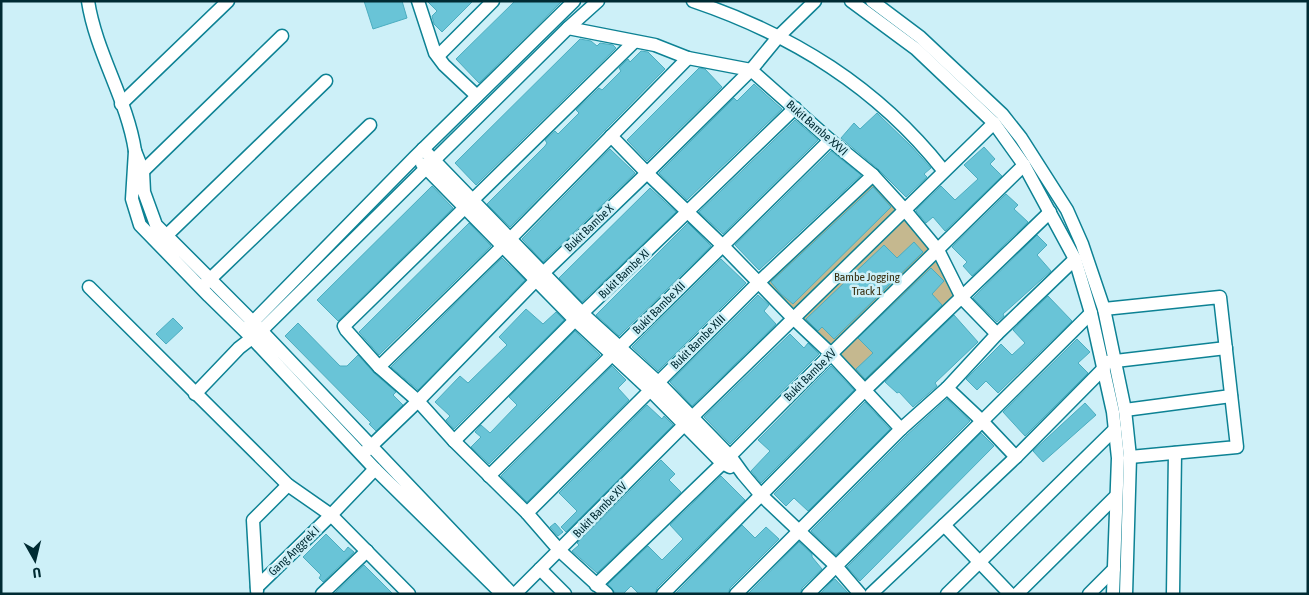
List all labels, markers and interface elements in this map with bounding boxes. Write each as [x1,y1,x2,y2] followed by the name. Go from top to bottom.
[783,98,851,158] street label: Bukit Bambe XXVI
[562,201,617,255] street label: Bukit Bambe X
[596,246,652,302] street label: Bukit Bambe XI
[834,270,901,298] park label: Bambe Jogging Track 1
[630,279,688,337] street label: Bukit Bambe XII
[668,312,728,372] street label: Bukit Bambe XIII
[781,346,839,404] street label: Bukit Bambe XV
[570,479,630,541] street label: Bukit Bambe XIV
[266,523,322,579] street label: Gang Anggrek I
[10,535,60,585] north arrow
[32,564,42,581] text: U

